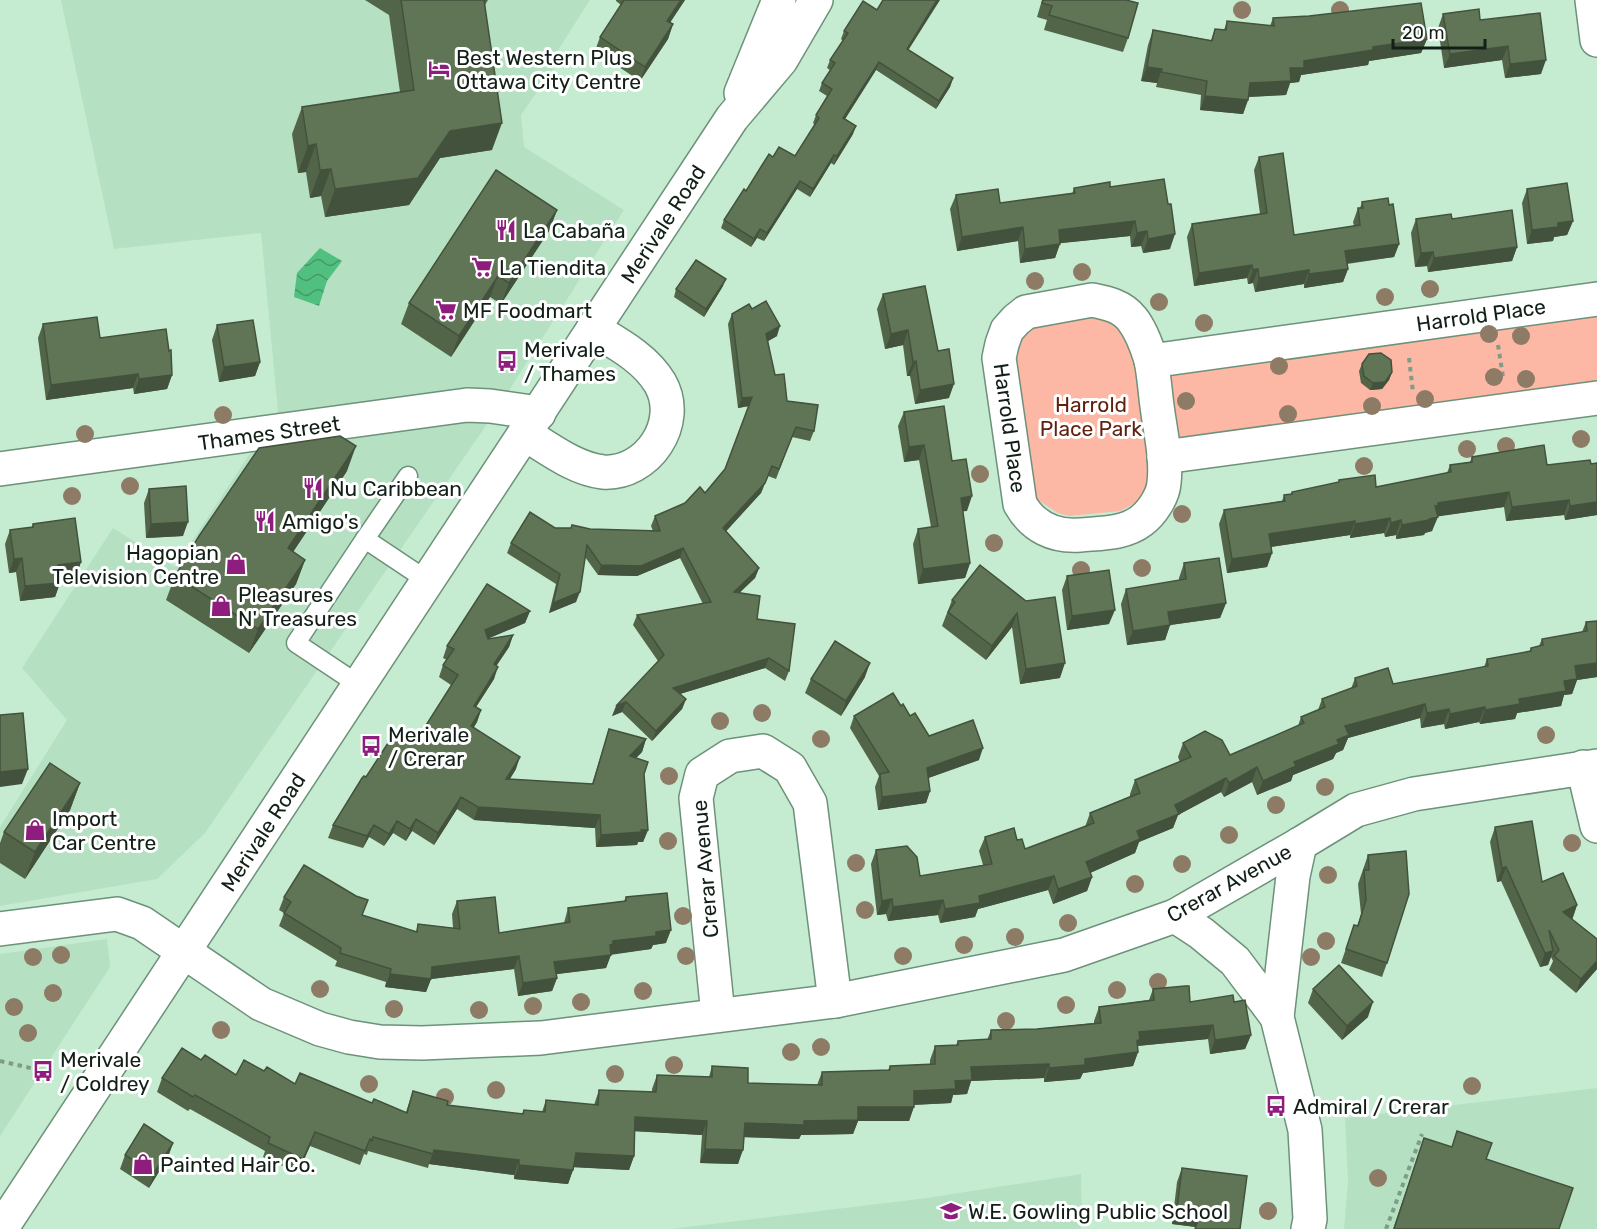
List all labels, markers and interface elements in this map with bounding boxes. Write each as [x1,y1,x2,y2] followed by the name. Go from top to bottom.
[1393,12,1484,50] scale bar
[1402,22,1444,44] text: 20 m
[456,45,641,94] place label: Best Western Plus Ottawa City Centre
[427,57,451,81] hotel icon: Best Western Plus Ottawa City Centre
[615,160,711,288] street label: Merivale Road
[494,218,518,242] restaurant icon: La Cabaña
[523,218,626,243] place label: La Cabaña
[470,255,494,279] supermarket icon: La Tiendita
[499,255,606,280] place label: La Tiendita
[1415,294,1547,336] street label: Harrold Place
[434,298,458,322] supermarket icon: MF Foodmart
[463,298,592,323] place label: MF Foodmart
[524,337,616,386] place label: Merivale / Thames
[495,349,519,373] bus stop icon: Merivale / Thames
[989,362,1031,494] street label: Harrold Place
[1040,392,1142,441] park label: Harrold Place Park
[196,411,342,455] street label: Thames Street
[301,476,325,500] restaurant icon: Nu Caribbean
[330,476,462,501] place label: Nu Caribbean
[253,509,277,533] restaurant icon: Amigo's
[282,509,359,534] place label: Amigo's
[52,540,219,589] place label: Hagopian Television Centre
[224,552,248,576] shop icon: Hagopian Television Centre
[238,582,357,631] place label: Pleasures N' Treasures
[209,594,233,618] shop icon: Pleasures N' Treasures
[388,722,469,771] place label: Merivale / Crerar
[359,734,383,758] bus stop icon: Merivale / Crerar
[215,768,311,896] street label: Merivale Road
[687,799,723,939] street label: Crerar Avenue
[52,806,156,855] place label: Import Car Centre
[23,818,47,842] shop icon: Import Car Centre
[1162,838,1296,928] street label: Crerar Avenue
[60,1047,150,1096] place label: Merivale / Coldrey
[31,1059,55,1083] bus stop icon: Merivale / Coldrey
[1264,1094,1288,1118] bus stop icon: Admiral / Crerar
[1293,1094,1449,1119] place label: Admiral / Crerar
[131,1152,155,1176] shop icon: Painted Hair Co.
[160,1152,316,1177] place label: Painted Hair Co.
[939,1199,963,1223] school or university icon: W.E. Gowling Public School
[968,1199,1228,1224] place label: W.E. Gowling Public School

